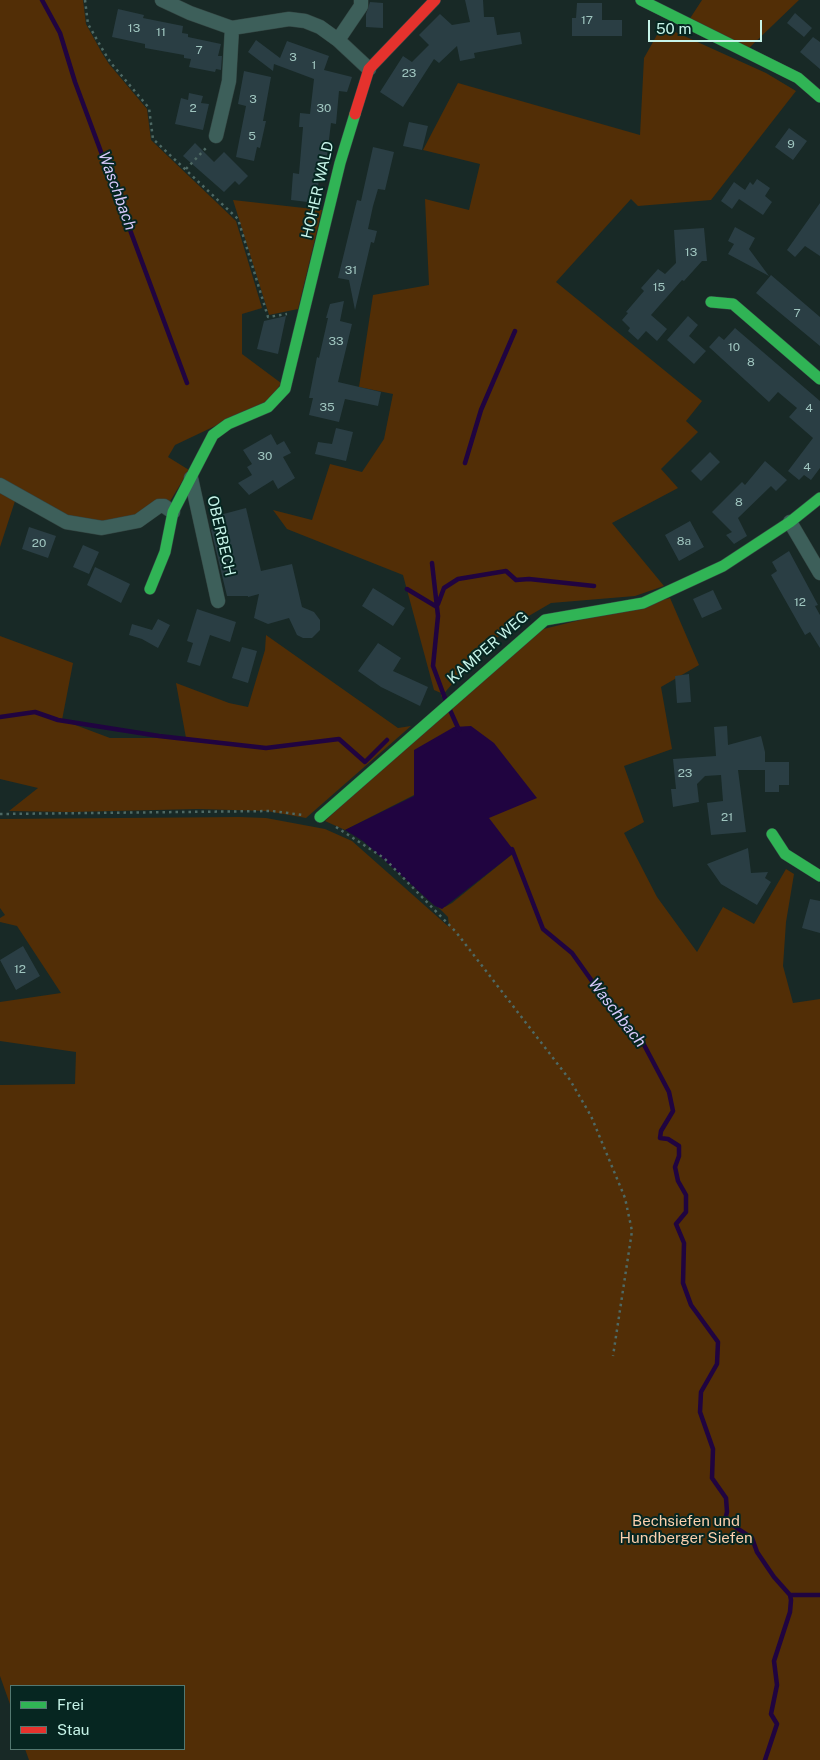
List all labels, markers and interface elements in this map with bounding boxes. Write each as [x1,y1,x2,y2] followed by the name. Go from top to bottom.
[650,10,764,42] scale bar
[581,13,593,27] house number: 17
[656,20,691,37] text: 50 m
[128,21,140,35] house number: 13
[156,25,166,39] house number: 11
[195,43,203,57] house number: 7
[289,50,297,64] house number: 3
[312,58,316,72] house number: 1
[402,66,416,80] house number: 23
[249,92,257,106] house number: 3
[189,101,197,115] house number: 2
[317,101,331,115] house number: 30
[248,129,256,143] house number: 5
[787,137,795,151] house number: 9
[298,140,338,240] street label: HOHER WALD
[94,149,140,233] water label: Waschbach
[685,245,697,259] house number: 13
[345,263,357,277] house number: 31
[653,280,665,294] house number: 15
[793,306,801,320] house number: 7
[328,334,344,348] house number: 33
[728,340,740,354] house number: 10
[747,355,755,369] house number: 8
[319,400,335,414] house number: 35
[805,401,813,415] house number: 4
[258,449,272,463] house number: 30
[803,460,811,474] house number: 4
[203,494,239,578] street label: OBERBECH
[735,495,743,509] house number: 8
[677,534,691,548] house number: 8a
[32,536,46,550] house number: 20
[794,595,806,609] house number: 12
[444,608,532,688] street label: KAMPER WEG
[678,766,692,780] house number: 23
[721,810,733,824] house number: 21
[14,962,26,976] house number: 12
[584,975,650,1051] water label: Waschbach
[619,1512,753,1547] park label: Bechsiefen und Hundberger Siefen
[10,1685,185,1750] legend
[57,1696,84,1713] text: Frei
[57,1721,90,1738] text: Stau

